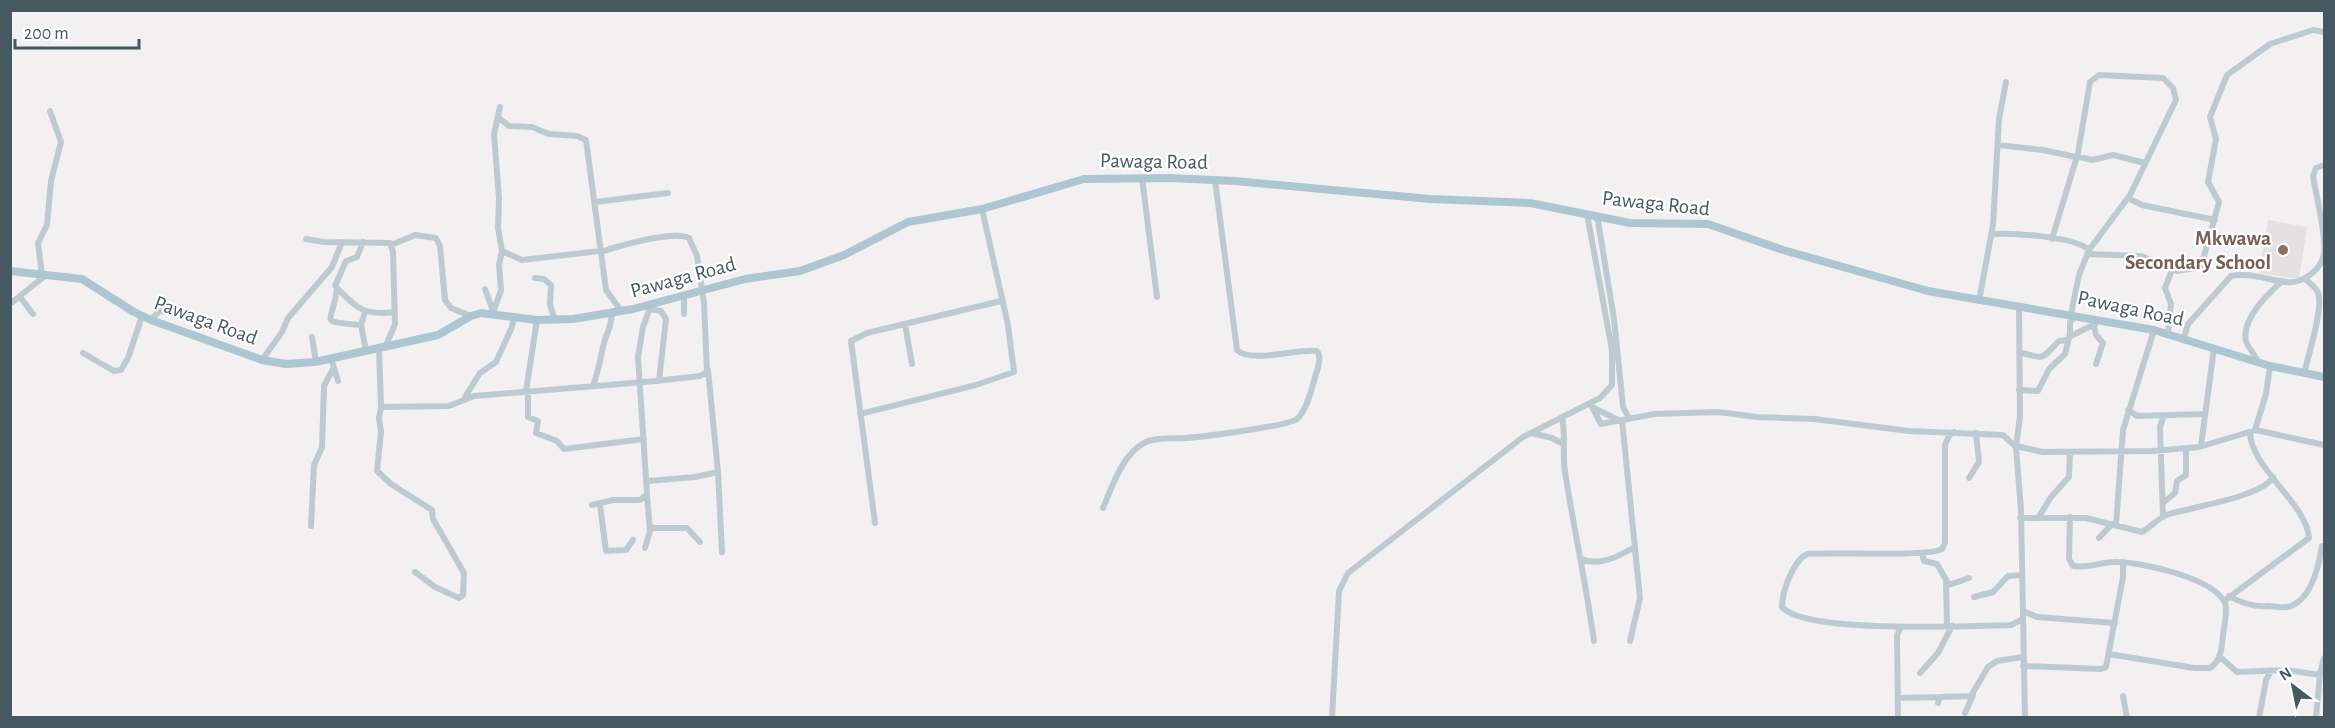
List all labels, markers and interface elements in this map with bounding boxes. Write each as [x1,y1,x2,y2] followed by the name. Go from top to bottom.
[15,12,140,50] scale bar
[24,25,69,43] text: 200 m
[1100,150,1208,173] street label: Pawaga Road
[1601,187,1711,220] street label: Pawaga Road
[2125,228,2271,273] place label: Mkwawa Secondary School
[2276,243,2290,257] marker: Mkwawa Secondary School
[628,253,738,302] street label: Pawaga Road
[2076,287,2186,330] street label: Pawaga Road
[151,292,260,349] street label: Pawaga Road
[2263,656,2323,716] north arrow
[2277,664,2295,684] text: N

